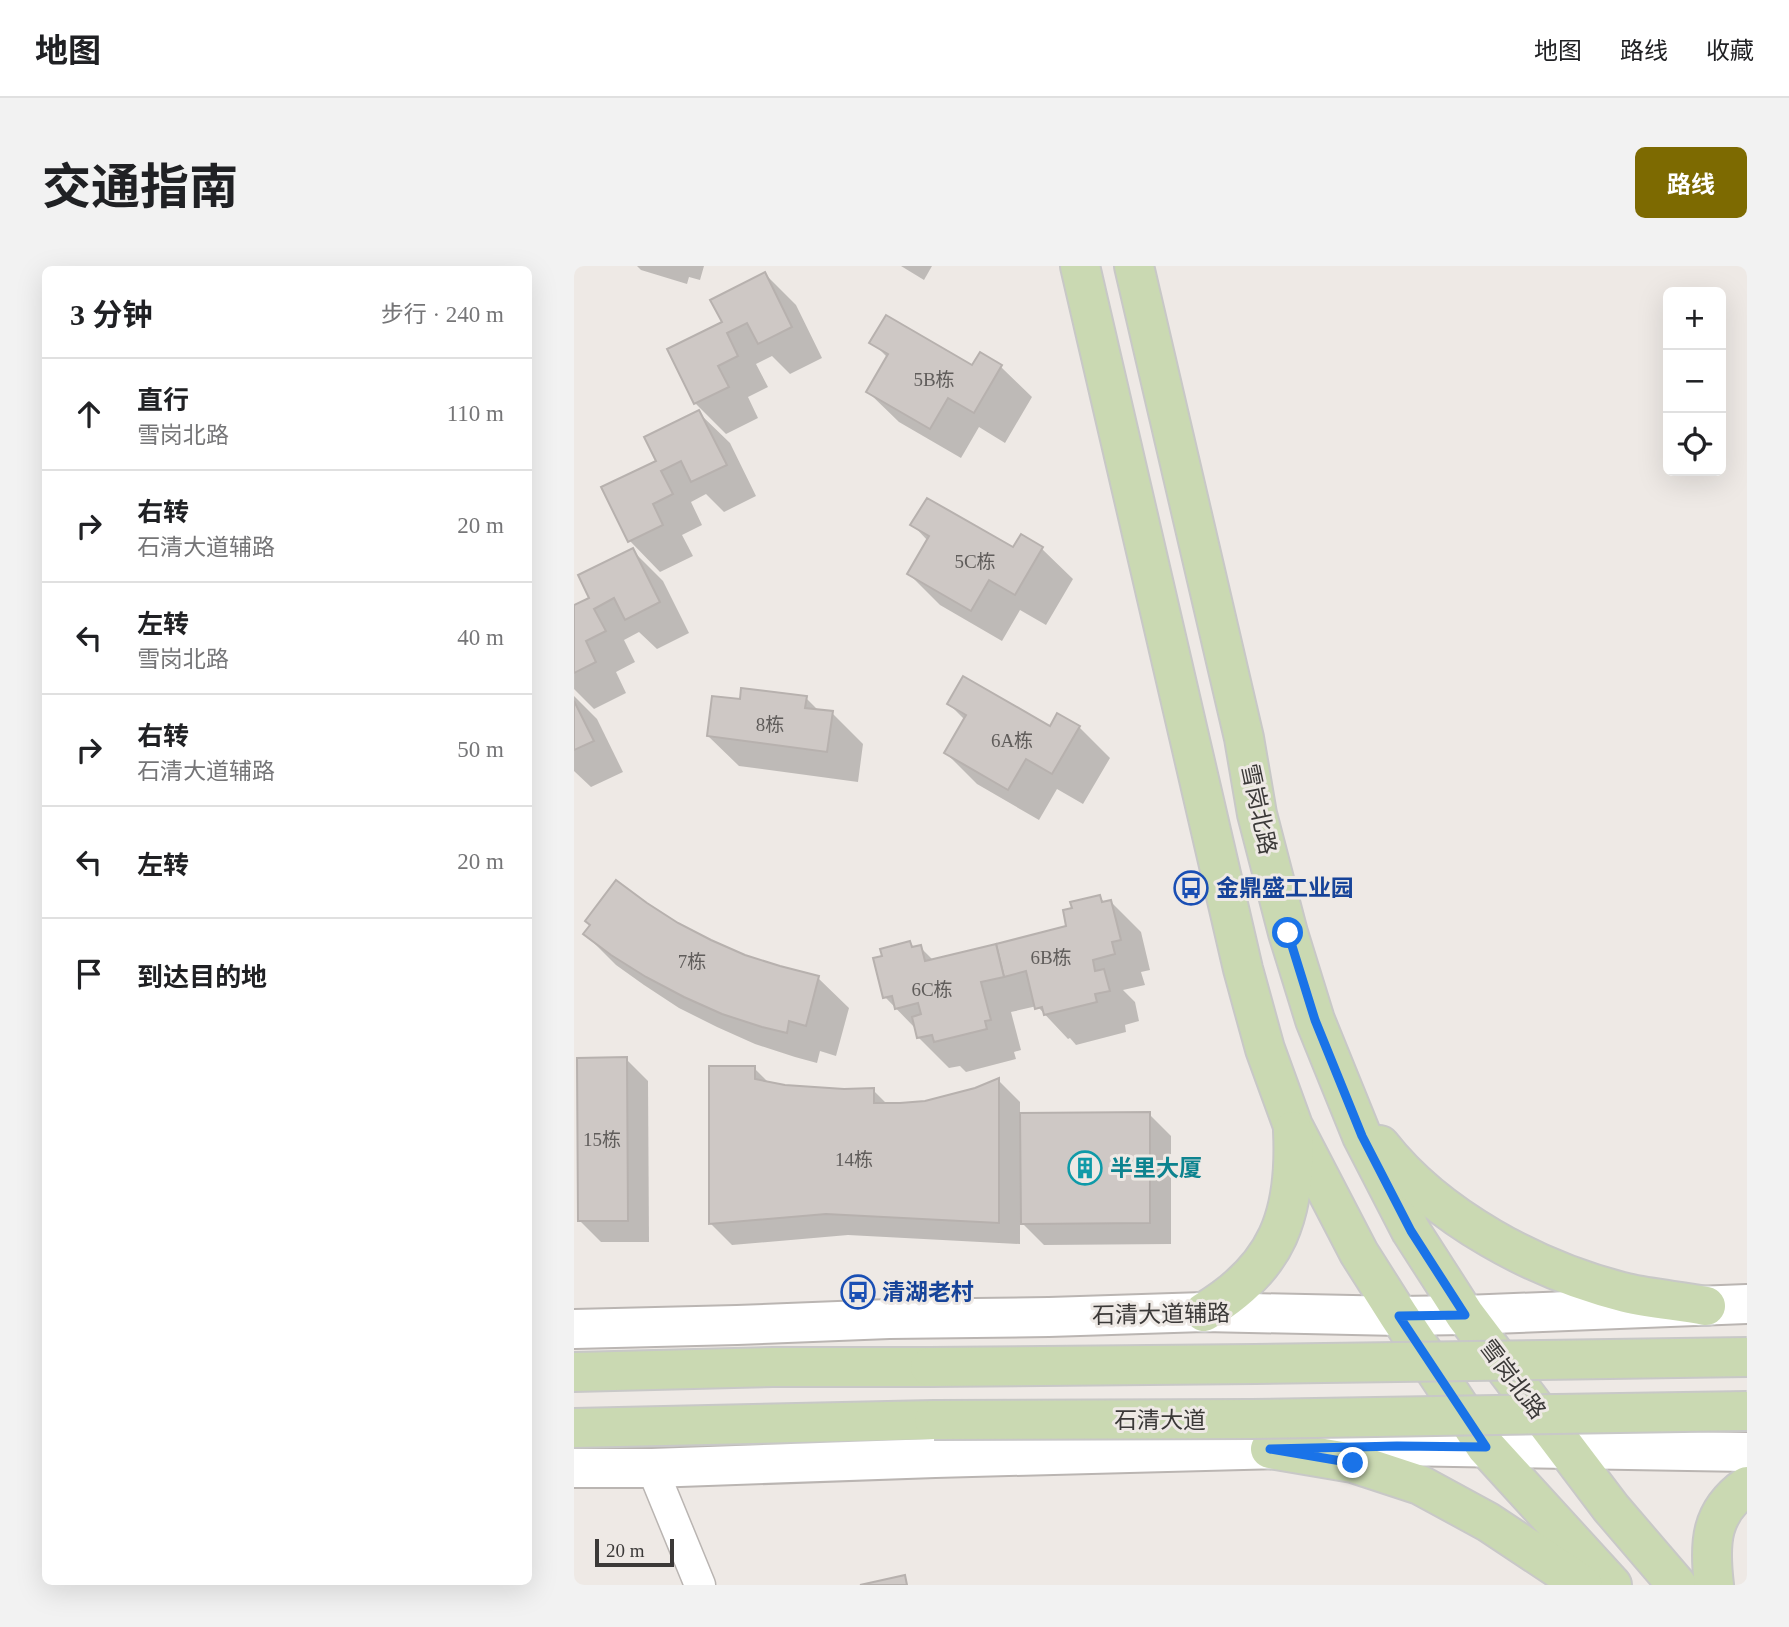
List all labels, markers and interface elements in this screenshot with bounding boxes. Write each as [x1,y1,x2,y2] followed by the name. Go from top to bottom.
[35,33,101,69] text: 地图
[1534,38,1582,64] text: 地图
[1620,38,1668,64] text: 路线
[1706,38,1754,64] text: 收藏
[1635,147,1747,218] button: 路线
[42,160,238,215] text: 交通指南
[1663,287,1726,476] map controls
[1663,287,1726,350] button: +
[70,298,153,331] text: 3 分钟
[381,302,504,327] text: 步行 · 240 m
[1663,350,1726,413] button: −
[913,369,955,390] house number: 5B栋
[137,386,189,415] text: 直行
[70,395,108,433] icon: ahead
[447,401,504,426] text: 110 m
[1663,413,1726,476] button: locate
[137,423,229,448] text: 雪岗北路
[137,498,189,527] text: 右转
[70,507,108,545] icon: right
[457,513,504,538] text: 20 m
[137,535,275,560] text: 石清大道辅路
[954,551,996,572] house number: 5C栋
[137,610,189,639] text: 左转
[70,619,108,657] icon: left
[457,625,504,650] text: 40 m
[137,647,229,672] text: 雪岗北路
[756,714,784,735] house number: 8栋
[137,722,189,751] text: 右转
[991,730,1033,751] house number: 6A栋
[70,731,108,769] icon: right
[457,737,504,762] text: 50 m
[137,759,275,784] text: 石清大道辅路
[1237,762,1280,857] street label: 雪岗北路
[70,843,108,881] icon: left
[457,849,504,874] text: 20 m
[137,851,189,880] text: 左转
[1172,869,1210,907] bus stop icon: 金鼎盛工业园
[1216,875,1354,901] place label: 金鼎盛工业园
[1272,917,1303,948] route start
[1030,947,1072,968] house number: 6B栋
[678,951,706,972] house number: 7栋
[70,955,108,993] icon: arrive
[137,963,267,992] text: 到达目的地
[911,979,953,1000] house number: 6C栋
[583,1129,621,1150] house number: 15栋
[835,1149,873,1170] house number: 14栋
[1066,1149,1104,1187] building icon: 半里大厦
[1110,1156,1202,1181] place label: 半里大厦
[839,1273,877,1311] bus stop icon: 清湖老村
[882,1280,974,1305] place label: 清湖老村
[1092,1301,1230,1328] street label: 石清大道辅路
[1475,1335,1550,1424] street label: 雪岗北路
[1114,1408,1206,1433] street label: 石清大道
[1337,1447,1368,1478] route end
[595,1536,674,1568] scale bar
[606,1540,645,1561] text: 20 m

